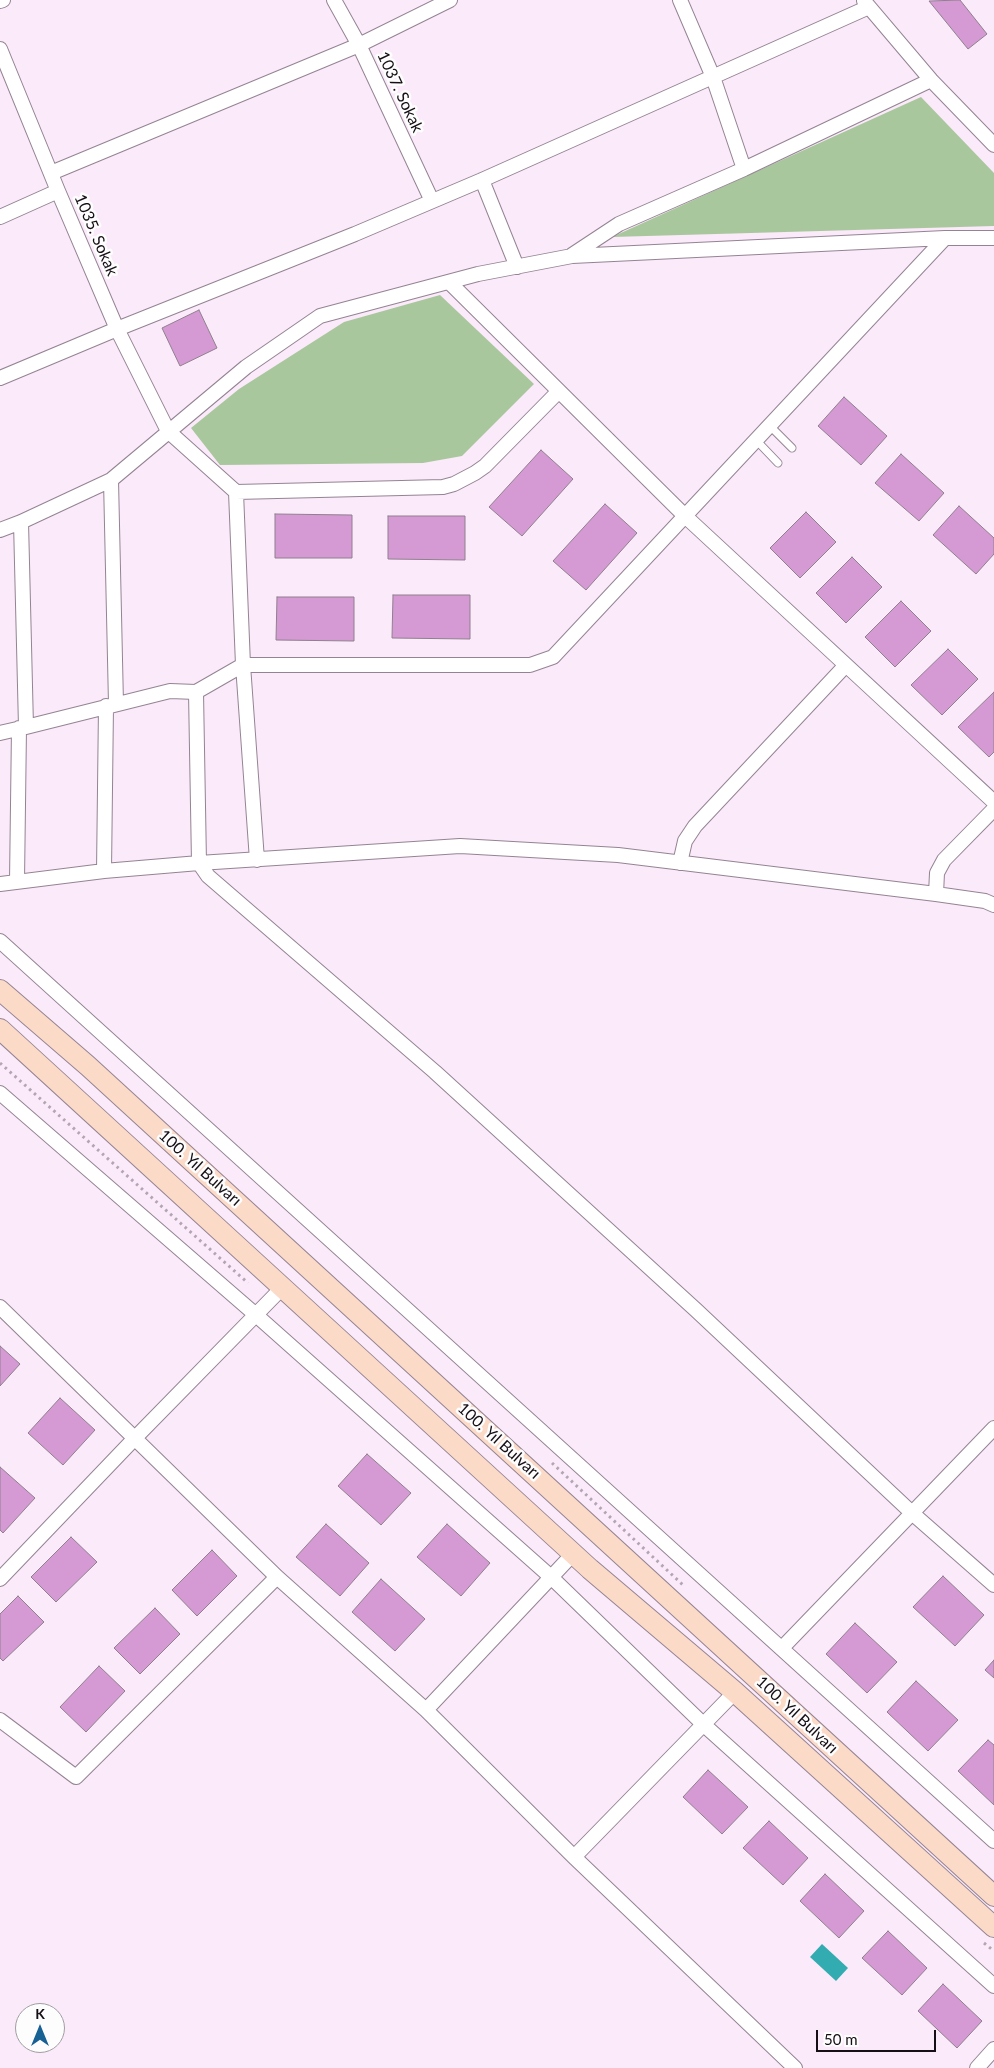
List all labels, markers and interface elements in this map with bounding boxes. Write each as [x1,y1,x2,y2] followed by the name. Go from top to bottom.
[373,49,427,135] street label: 1037. Sokak
[70,191,122,279] street label: 1035. Sokak
[155,1126,245,1210] street label: 100. Yıl Bulvarı
[454,1399,544,1483] street label: 100. Yıl Bulvarı
[752,1672,842,1758] street label: 100. Yıl Bulvarı
[15,2003,65,2053] north arrow
[35,2005,45,2022] text: K
[819,2020,939,2052] scale bar
[824,2030,858,2048] text: 50 m

